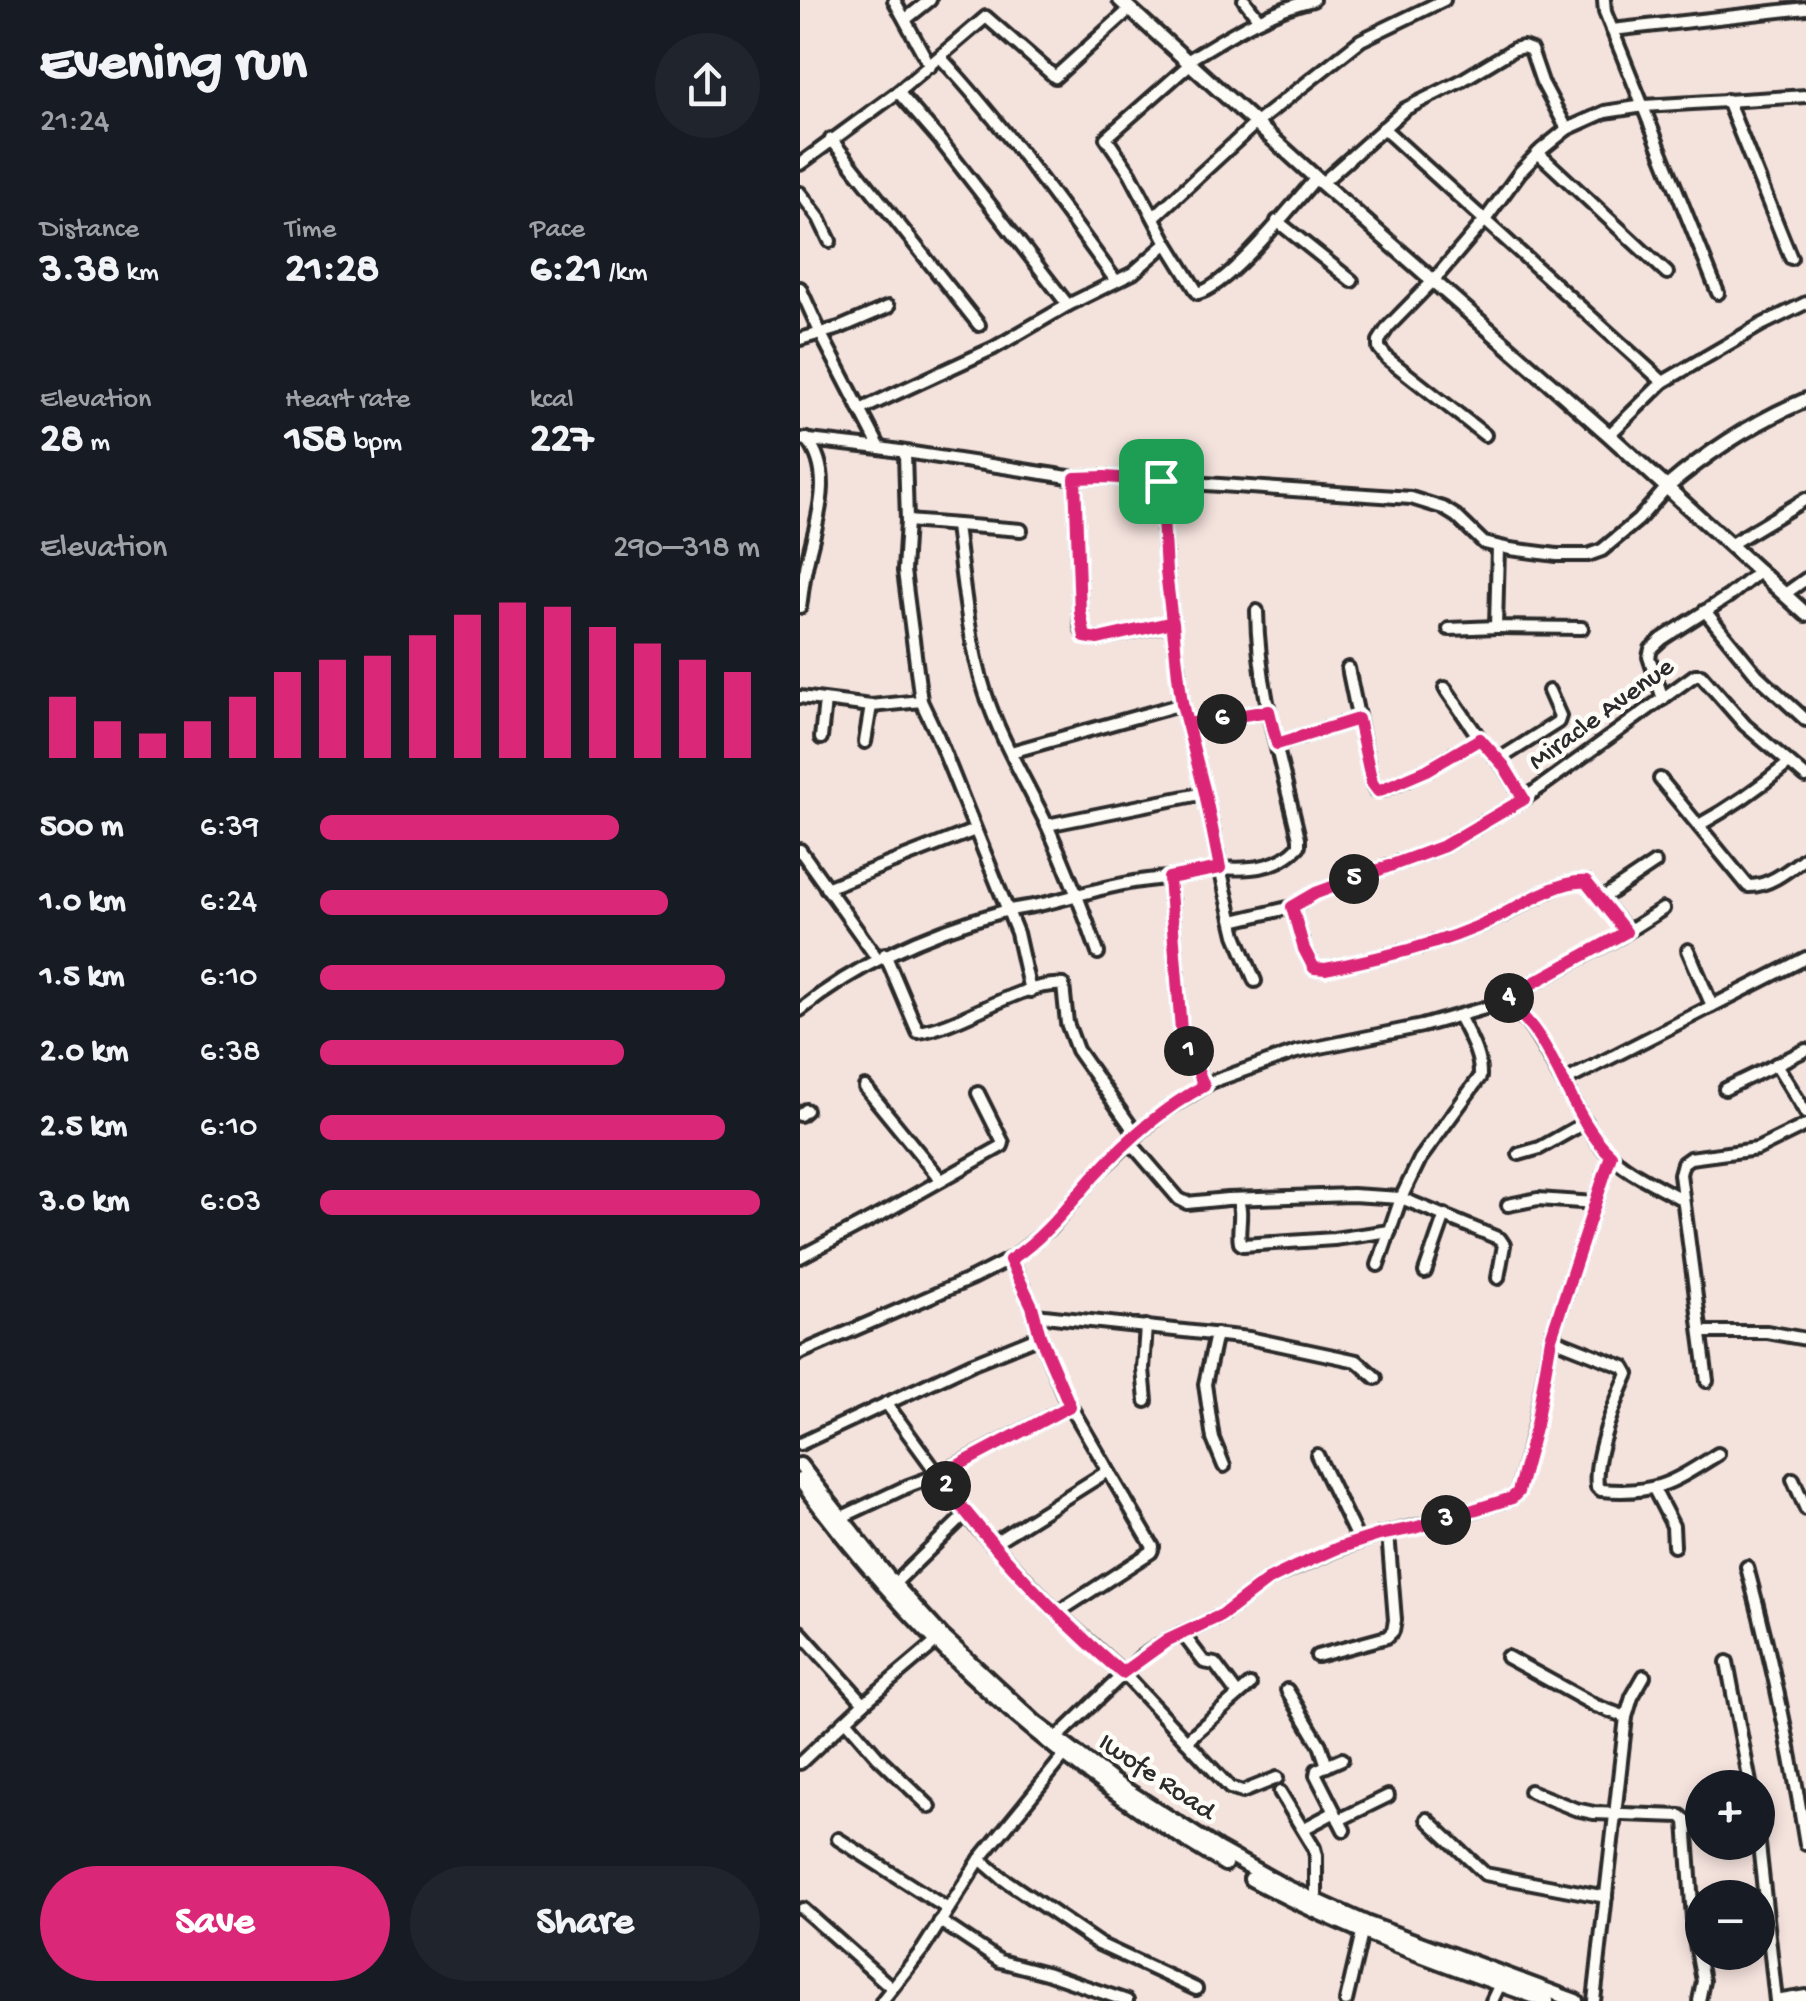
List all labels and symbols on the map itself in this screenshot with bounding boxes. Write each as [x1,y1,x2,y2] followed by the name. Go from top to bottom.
[1119,439,1204,524] pin
[1523,651,1682,779] street label: Miracle Avenue
[1197,694,1247,744] pin: 6
[1329,854,1379,904] pin: 5
[1484,973,1534,1023] pin: 4
[1164,1026,1214,1076] pin: 1
[921,1461,971,1511] pin: 2
[1421,1495,1471,1545] pin: 3
[1091,1727,1223,1831] street label: Iwofe Road

